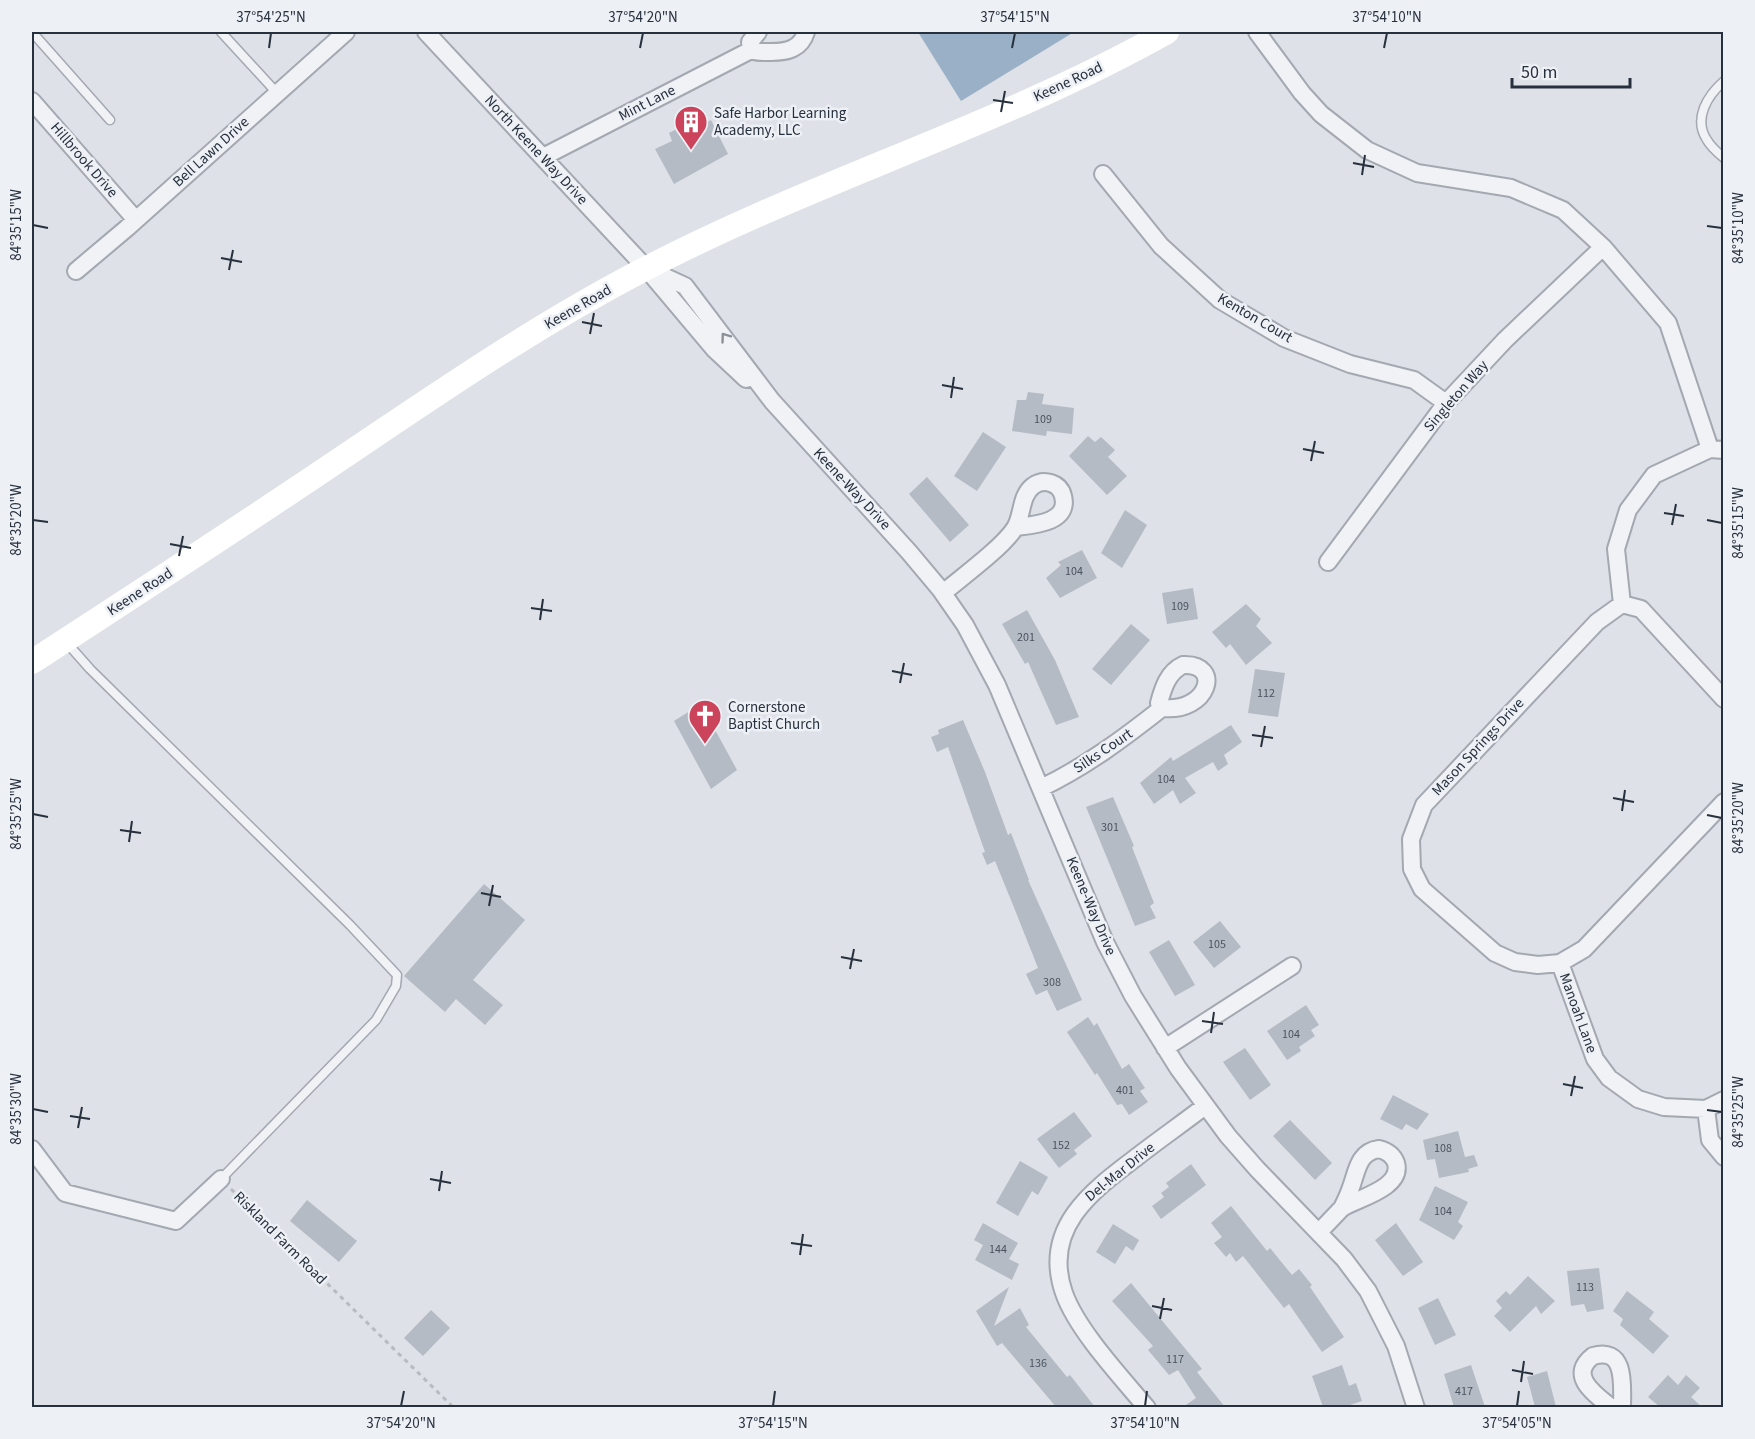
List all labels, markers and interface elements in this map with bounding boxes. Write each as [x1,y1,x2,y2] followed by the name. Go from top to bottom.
[236,7,306,28] text: 37°54'25"N
[608,7,678,28] text: 37°54'20"N
[980,7,1050,28] text: 37°54'15"N
[1352,7,1422,28] text: 37°54'10"N
[1512,51,1630,89] scale bar
[1030,57,1106,107] street label: Keene Road
[1521,60,1557,85] text: 50 m
[615,80,679,126] street label: Mint Lane
[480,91,592,209] street label: North Keene Way Drive
[714,103,847,141] place label: Safe Harbor Learning Academy, LLC
[673,104,709,151] building icon: Safe Harbor Learning Academy, LLC
[168,112,254,192] street label: Bell Lawn Drive
[45,118,123,202] street label: Hillbrook Drive
[6,189,27,261] text: 84°35'15"W
[1728,192,1749,264] text: 84°35'10"W
[541,279,615,335] street label: Keene Road
[1214,288,1296,348] street label: Kenton Court
[721,332,732,343] one-way arrow
[1419,356,1493,436] street label: Singleton Way
[1034,411,1052,428] house number: 109
[808,443,896,535] street label: Keene-Way Drive
[6,484,27,556] text: 84°35'20"W
[1728,487,1749,559] text: 84°35'15"W
[103,563,177,621] street label: Keene Road
[1065,563,1083,580] house number: 104
[1171,598,1189,615] house number: 109
[1017,629,1035,646] house number: 201
[1257,685,1275,702] house number: 112
[1427,693,1529,801] street label: Mason Springs Drive
[728,697,820,735] place label: Cornerstone Baptist Church
[687,698,723,745] church icon: Cornerstone Baptist Church
[1069,723,1137,779] street label: Silks Court
[1157,771,1175,788] house number: 104
[6,778,27,850] text: 84°35'25"W
[1728,782,1749,854] text: 84°35'20"W
[1101,819,1119,836] house number: 301
[1061,853,1121,959] street label: Keene-Way Drive
[1208,936,1226,953] house number: 105
[1554,970,1602,1056] street label: Manoah Lane
[1043,974,1061,991] house number: 308
[1282,1026,1300,1043] house number: 104
[6,1073,27,1145] text: 84°35'30"W
[1728,1076,1749,1148] text: 84°35'25"W
[1116,1082,1134,1099] house number: 401
[1052,1137,1070,1154] house number: 152
[1081,1137,1159,1207] street label: Del-Mar Drive
[1434,1140,1452,1157] house number: 108
[229,1187,331,1289] street label: Riskland Farm Road
[1434,1203,1452,1220] house number: 104
[989,1241,1007,1258] house number: 144
[1576,1279,1594,1296] house number: 113
[1166,1351,1184,1368] house number: 117
[1029,1355,1047,1372] house number: 136
[1455,1383,1473,1400] house number: 417
[366,1413,436,1434] text: 37°54'20"N
[738,1413,808,1434] text: 37°54'15"N
[1110,1413,1180,1434] text: 37°54'10"N
[1482,1413,1552,1434] text: 37°54'05"N

